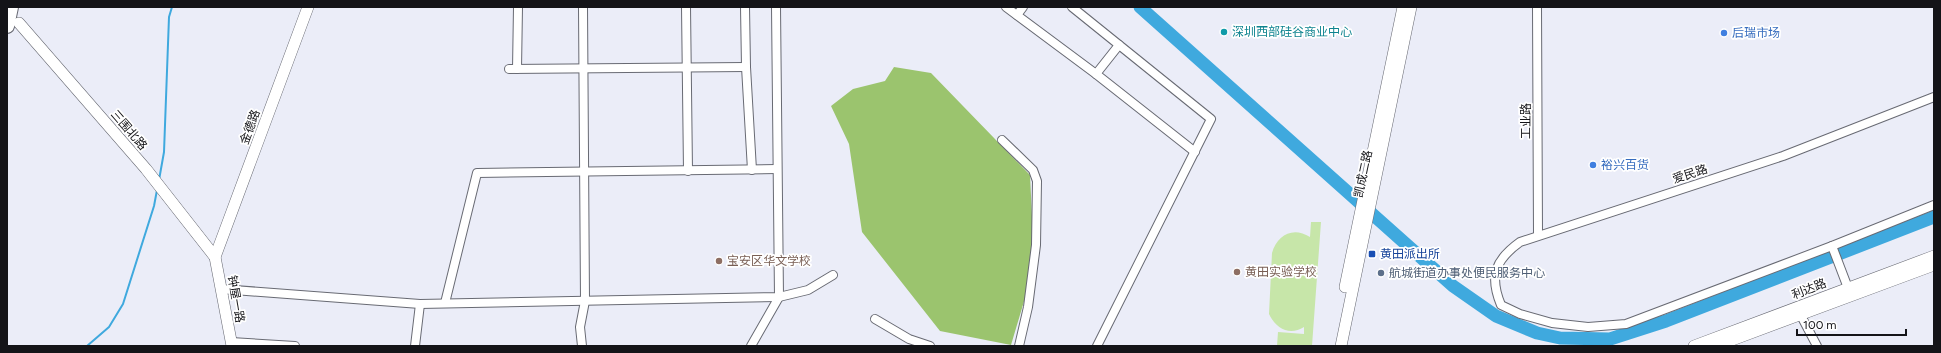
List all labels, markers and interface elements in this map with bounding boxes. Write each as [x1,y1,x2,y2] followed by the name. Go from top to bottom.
[1232,25,1352,39] place label: 深圳西部硅谷商业中心
[1732,26,1780,40] place label: 后瑞市场
[1219,27,1229,37] marker: 深圳西部硅谷商业中心
[1719,28,1729,38] marker: 后瑞市场
[1519,103,1533,139] street label: 工业路
[108,107,150,153] street label: 三围北路
[237,108,263,146] street label: 金德路
[1351,149,1375,199] street label: 凯成二路
[1601,158,1649,172] place label: 裕兴百货
[1588,160,1598,170] marker: 裕兴百货
[1671,162,1709,186] street label: 爱民路
[1380,247,1440,261] place label: 黄田派出所
[1367,249,1377,259] marker: 黄田派出所
[727,254,811,268] place label: 宝安区华文学校
[714,256,724,266] marker: 宝安区华文学校
[1245,265,1317,279] place label: 黄田实验学校
[1389,266,1545,280] place label: 航城街道办事处便民服务中心
[1232,267,1242,277] marker: 黄田实验学校
[1376,268,1386,278] marker: 航城街道办事处便民服务中心
[225,274,247,324] street label: 钟屋一路
[1790,276,1828,302] street label: 利达路
[1797,311,1906,337] scale bar
[1803,318,1837,332] text: 100 m

